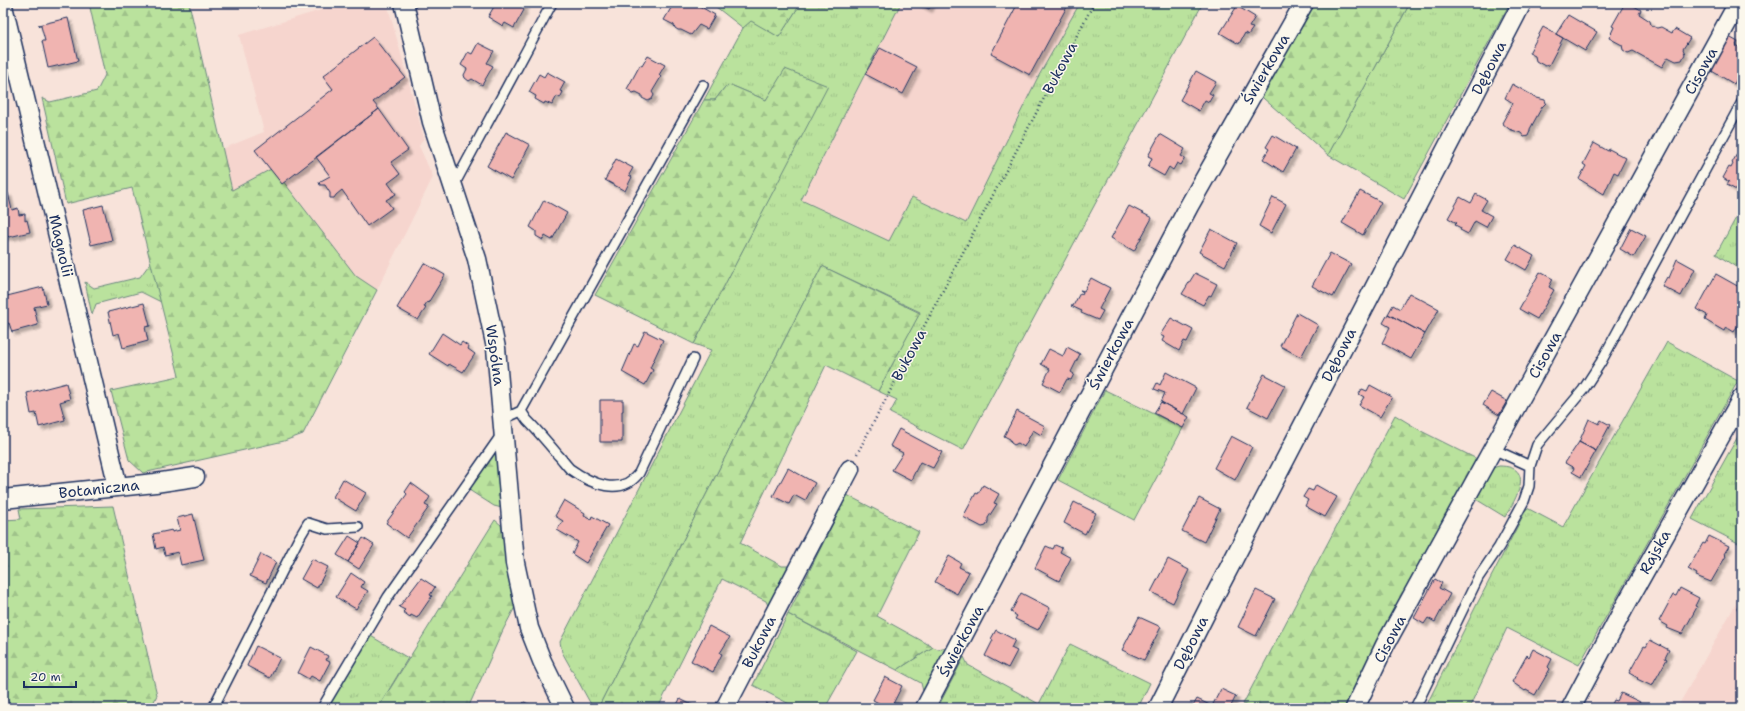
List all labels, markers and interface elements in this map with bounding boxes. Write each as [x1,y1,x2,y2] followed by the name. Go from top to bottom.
[1237,29,1295,108] street label: Świerkowa
[1467,37,1511,98] street label: Dębowa
[1038,38,1082,98] street label: Bukowa
[1680,43,1723,98] street label: Cisowa
[44,213,78,279] street label: Magnolii
[1083,314,1139,393] street label: Świerkowa
[481,323,509,388] street label: Wspólna
[1317,324,1361,385] street label: Dębowa
[887,325,931,385] street label: Bukowa
[1524,327,1567,382] street label: Cisowa
[58,475,141,503] street label: Botaniczna
[1635,526,1676,578] street label: Rajska
[933,601,989,680] street label: Świerkowa
[1369,611,1411,666] street label: Cisowa
[737,612,781,672] street label: Bukowa
[1169,612,1213,673] street label: Dębowa
[24,663,76,689] scale bar
[30,669,61,685] text: 20 m

